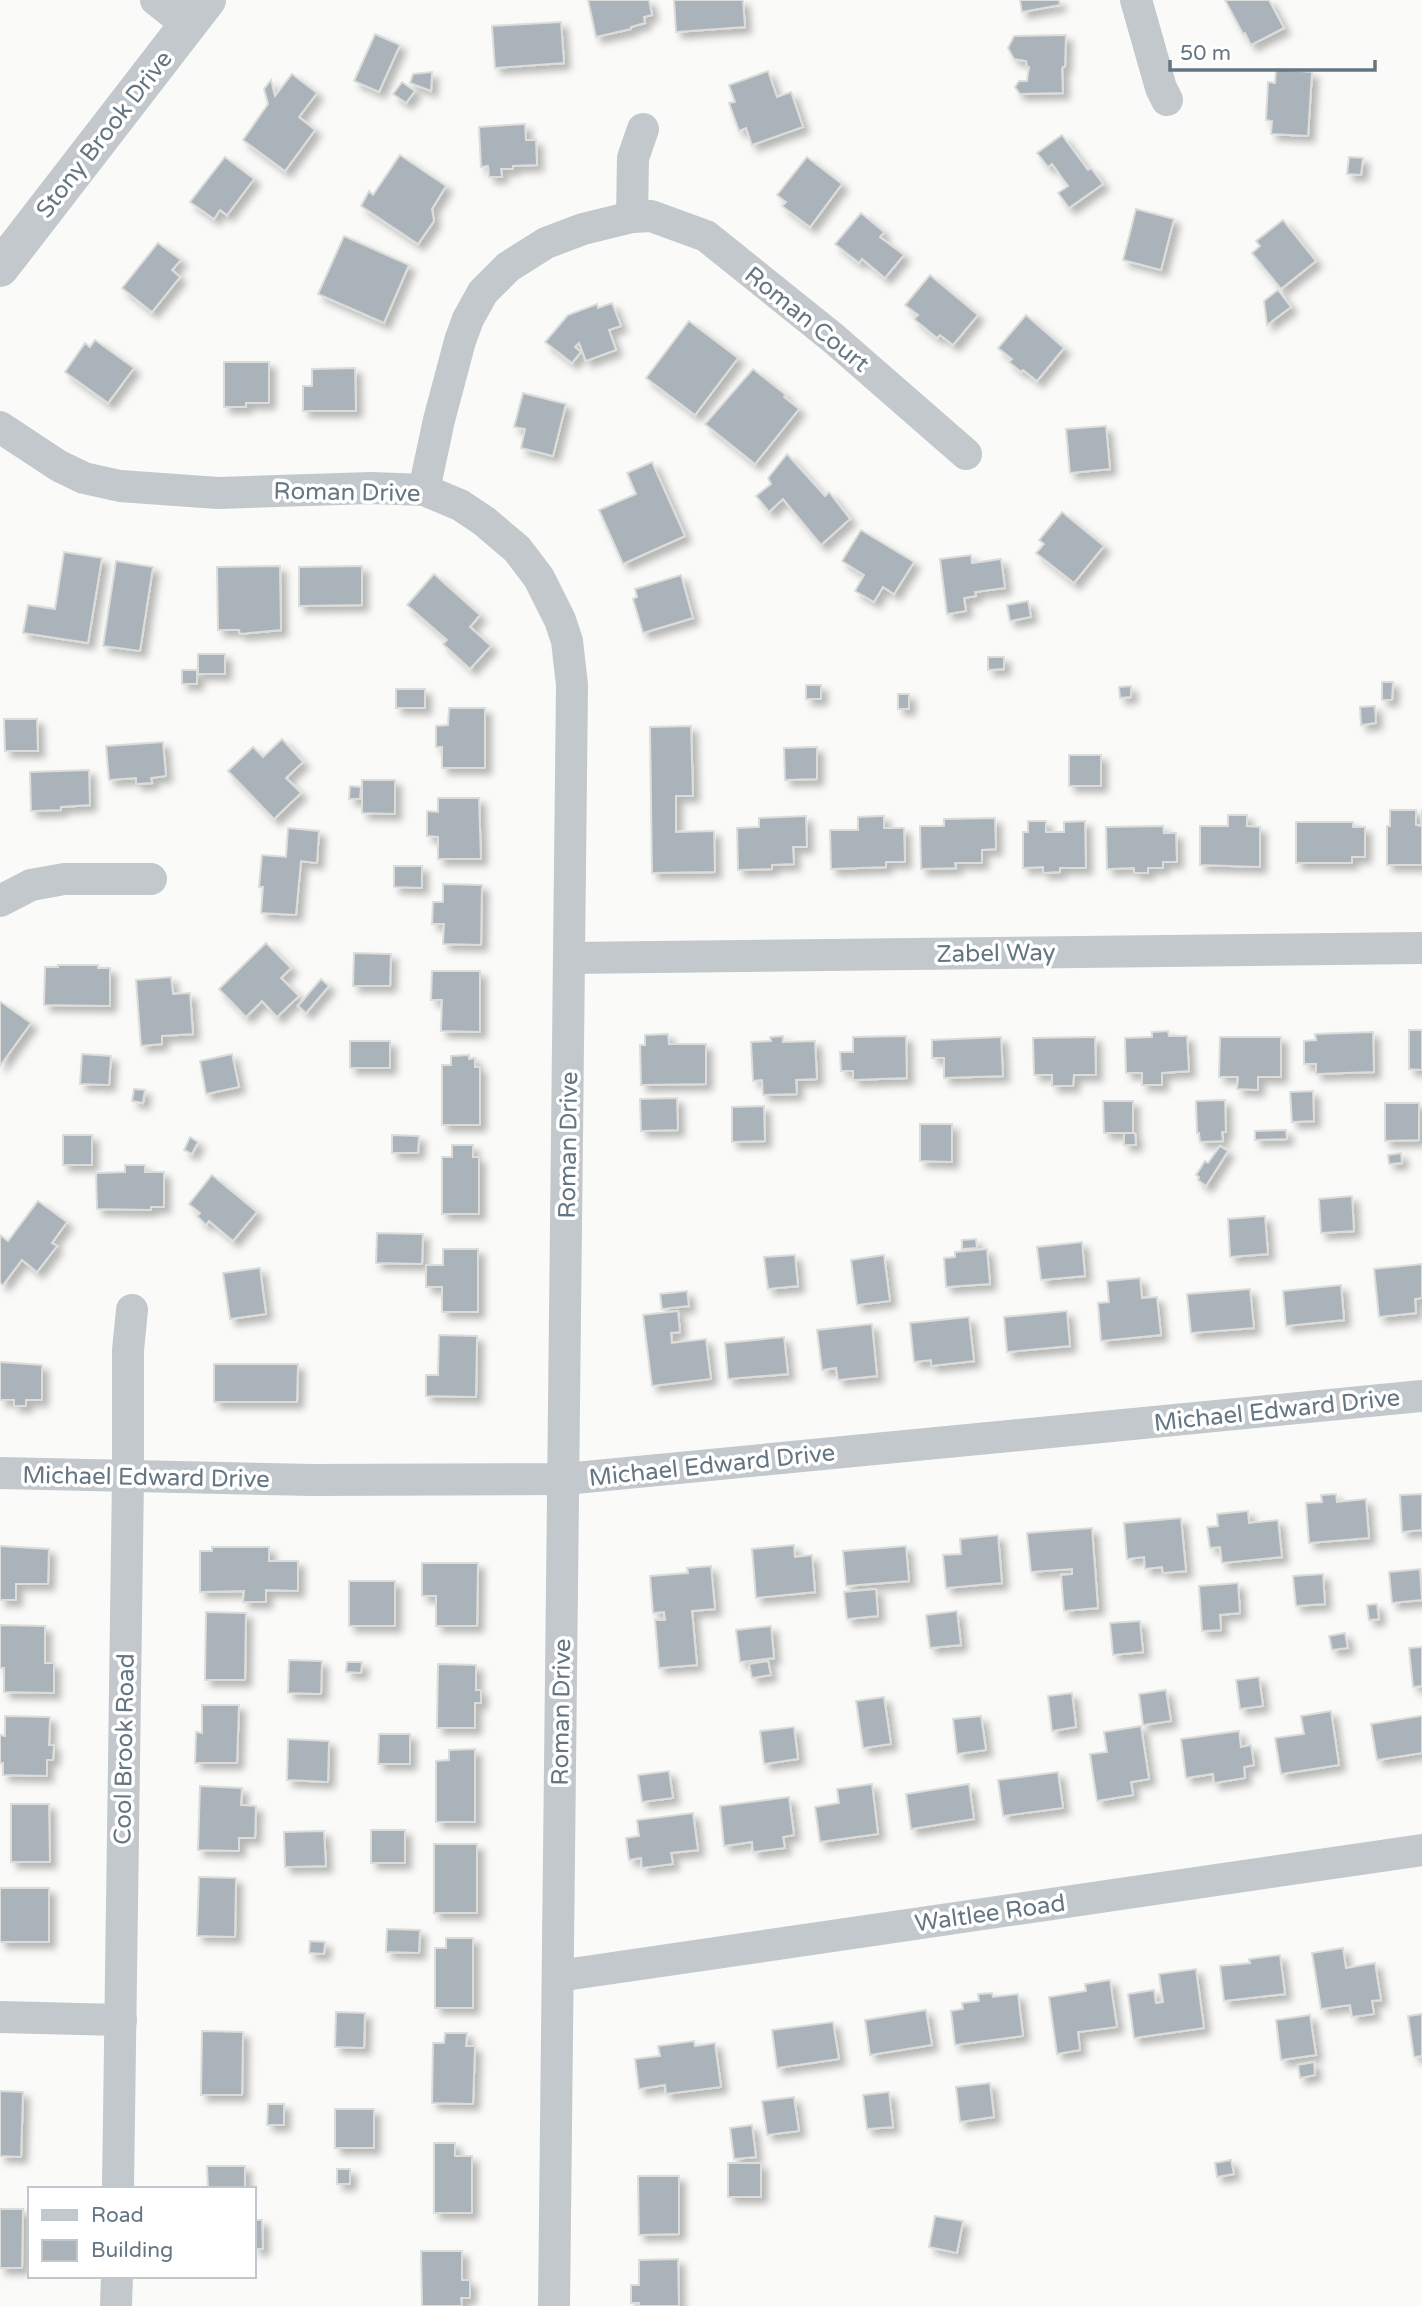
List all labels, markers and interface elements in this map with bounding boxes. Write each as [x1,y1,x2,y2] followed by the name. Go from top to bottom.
[1170,28,1375,72] scale bar
[1180,41,1231,66] text: 50 m
[30,45,179,224] street label: Stony Brook Drive
[739,260,875,378] street label: Roman Court
[273,477,421,508] street label: Roman Drive
[936,938,1056,969] street label: Zabel Way
[553,1071,584,1219] street label: Roman Drive
[1153,1383,1402,1438] street label: Michael Edward Drive
[588,1438,837,1493] street label: Michael Edward Drive
[22,1461,270,1494] street label: Michael Edward Drive
[546,1638,577,1786] street label: Roman Drive
[108,1653,141,1845] street label: Cool Brook Road
[913,1889,1067,1938] street label: Waltlee Road
[28,2187,256,2278] legend
[91,2203,144,2228] text: Road
[91,2238,173,2263] text: Building

